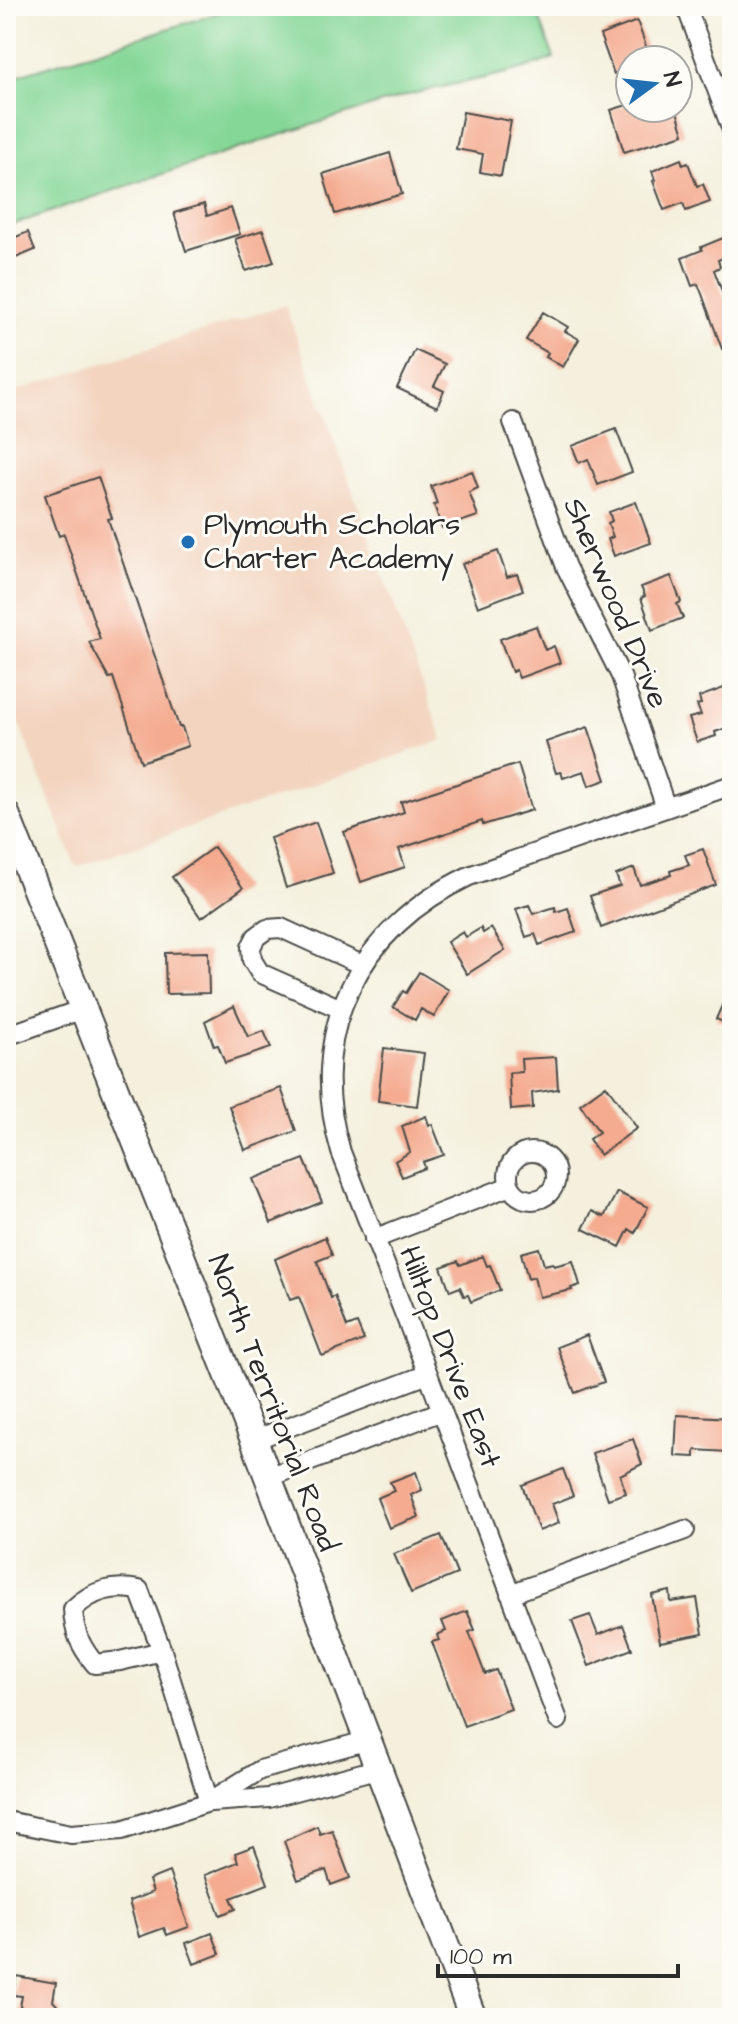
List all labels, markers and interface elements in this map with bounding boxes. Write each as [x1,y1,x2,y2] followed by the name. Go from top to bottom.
[614,44,694,124] north arrow
[655,69,689,90] text: N
[553,491,679,715] street label: Sherwood Drive
[204,504,460,581] place label: Plymouth Scholars Charter Academy
[179,533,197,551] marker: Plymouth Scholars Charter Academy
[388,1240,512,1474] street label: Hilltop Drive East
[197,1249,349,1557] street label: North Territorial Road
[438,1928,678,1978] scale bar
[450,1940,512,1974] text: 100 m

